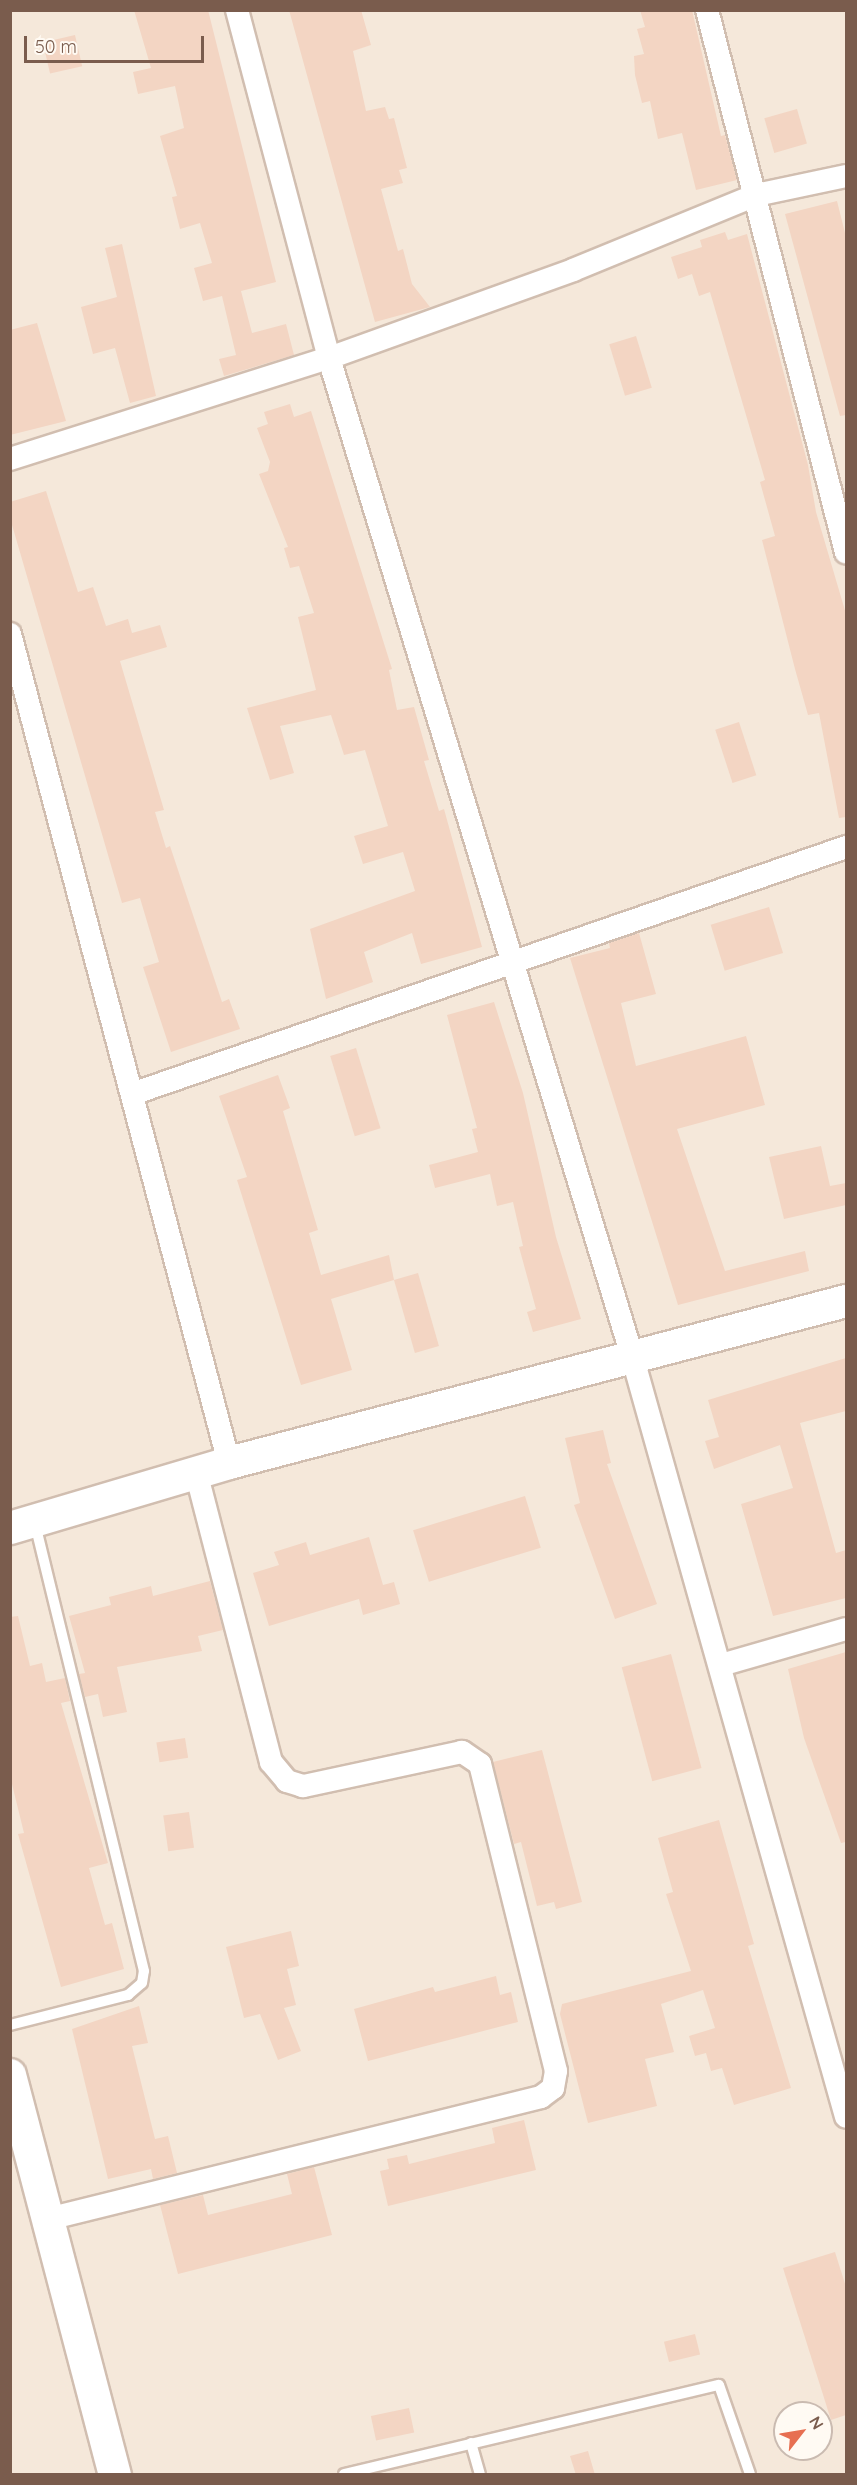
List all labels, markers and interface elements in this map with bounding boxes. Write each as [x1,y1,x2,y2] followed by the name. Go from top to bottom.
[27,24,207,62] scale bar
[35,35,77,58] text: 50 m
[773,2401,833,2461] north arrow
[805,2413,828,2433] text: N

